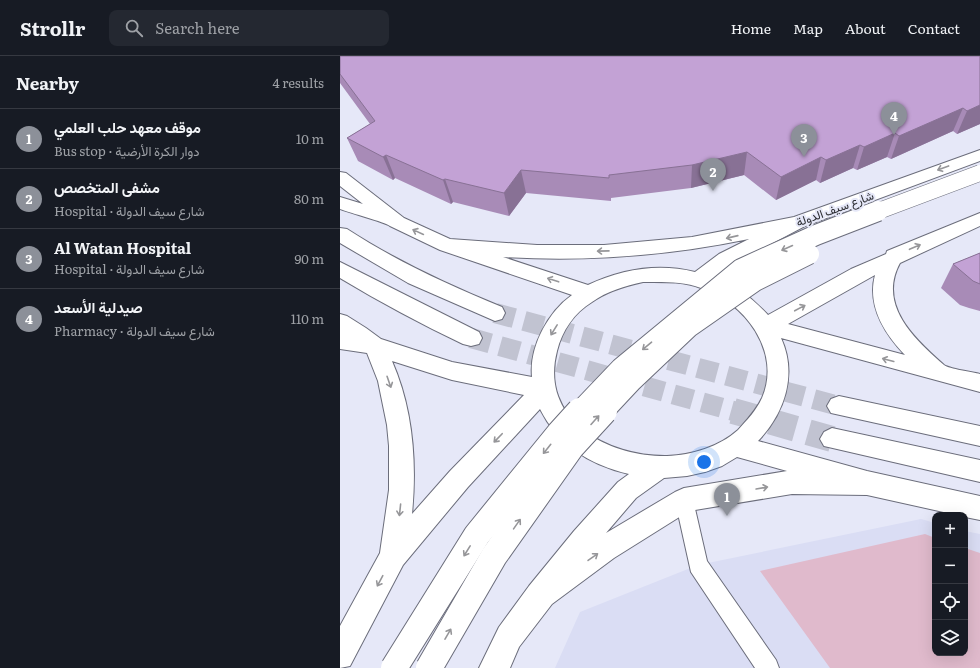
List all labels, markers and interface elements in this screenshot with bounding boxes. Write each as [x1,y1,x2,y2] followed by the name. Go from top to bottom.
[109,10,389,46] search box
[20,14,85,42] text: Strollr
[155,16,240,39] text: Search here
[123,17,145,39] icon: search
[731,18,771,38] text: Home
[793,18,823,38] text: Map
[845,18,886,38] text: About
[908,18,960,38] text: Contact
[16,70,79,95] text: Nearby
[273,73,324,92] text: 4 results
[881,102,907,135] pin: 4
[54,115,201,138] text: موقف معهد حلب العلمي
[791,124,817,157] pin: 3
[26,129,32,148] text: 1
[296,129,324,148] text: 10 m
[54,141,200,160] text: Bus stop · دوار الكرة الأرضية
[700,158,726,191] pin: 2
[938,165,950,173] one-way arrow
[54,175,160,198] text: مشفى المتخصص
[793,186,876,231] street label: شارع سيف الدولة
[26,189,32,208] text: 2
[294,189,324,208] text: 80 m
[54,201,204,220] text: Hospital · شارع سيف الدولة
[412,228,424,235] one-way arrow
[726,233,739,241] one-way arrow
[54,236,191,259] text: Al Watan Hospital
[909,243,921,250] one-way arrow
[781,245,793,252] one-way arrow
[597,248,610,255] one-way arrow
[25,249,33,268] text: 3
[294,249,324,268] text: 90 m
[54,259,204,278] text: Hospital · شارع سيف الدولة
[547,276,559,284] one-way arrow
[54,295,143,318] text: صيدلية الأسعد
[794,303,806,311] one-way arrow
[25,309,33,328] text: 4
[291,309,324,328] text: 110 m
[54,321,215,340] text: Pharmacy · شارع سيف الدولة
[549,325,558,336] one-way arrow
[642,341,652,350] one-way arrow
[882,355,895,363] one-way arrow
[386,375,393,388] one-way arrow
[591,415,600,426] one-way arrow
[493,433,503,443] one-way arrow
[542,443,551,454] one-way arrow
[694,452,714,472] your location
[714,483,740,516] pin: 1
[755,483,768,491] one-way arrow
[397,503,404,516] one-way arrow
[932,512,968,656] map controls
[932,512,968,548] button: +
[513,518,521,529] one-way arrow
[463,545,471,556] one-way arrow
[932,548,968,584] button: −
[588,553,599,562] one-way arrow
[376,575,383,587] one-way arrow
[932,584,968,620] button: locate
[932,620,968,656] button: layers
[445,628,453,640] one-way arrow

